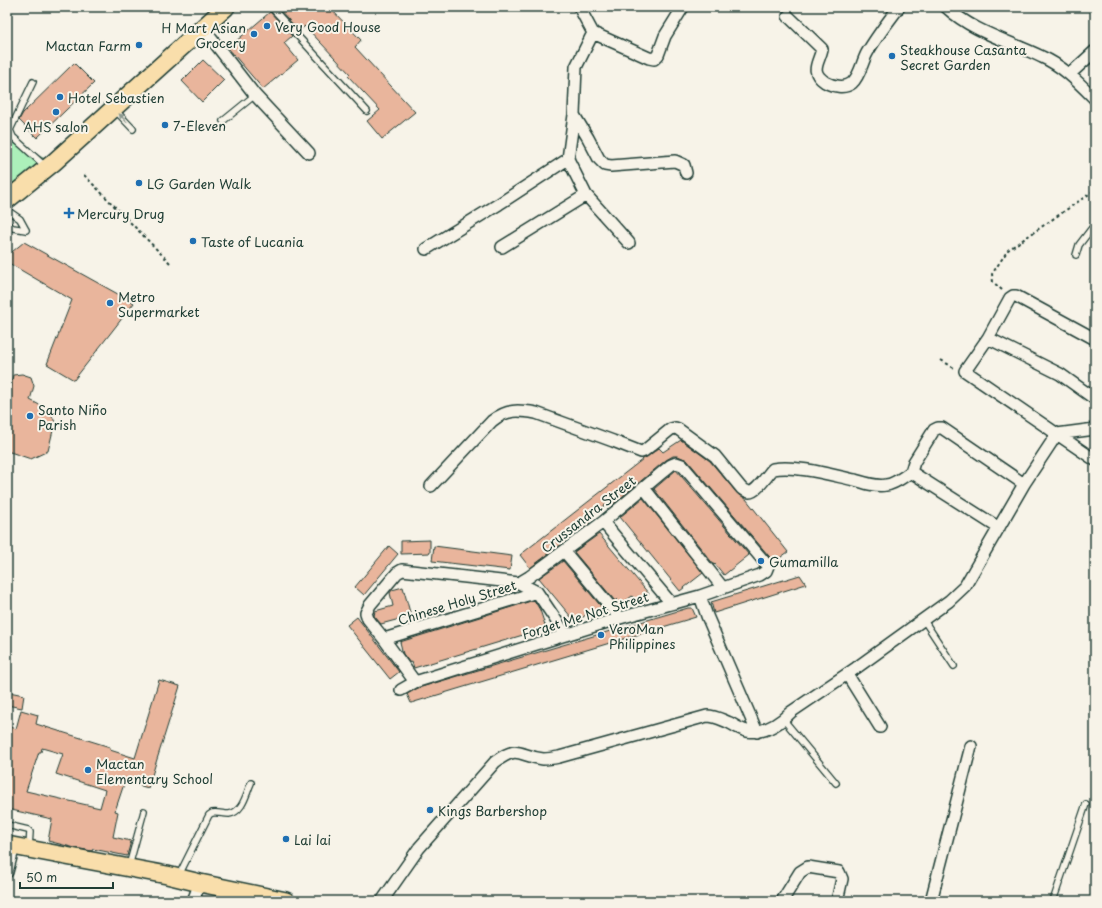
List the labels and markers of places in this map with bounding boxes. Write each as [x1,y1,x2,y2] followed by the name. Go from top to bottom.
[275,17,381,36] place label: Very Good House
[162,18,246,52] place label: H Mart Asian Grocery
[262,21,272,31] marker: Very Good House
[249,29,259,39] marker: H Mart Asian Grocery
[46,36,131,55] place label: Mactan Farm
[134,40,144,50] marker: Mactan Farm
[900,40,1028,74] place label: Steakhouse Casanta Secret Garden
[887,51,897,61] marker: Steakhouse Casanta Secret Garden
[68,88,165,107] place label: Hotel Sebastien
[55,92,65,102] marker: Hotel Sebastien
[51,107,61,117] marker: AHS salon
[173,116,226,135] place label: 7-Eleven
[24,117,88,136] place label: AHS salon
[160,120,170,130] marker: 7-Eleven
[147,174,251,193] place label: LG Garden Walk
[134,178,144,188] marker: LG Garden Walk
[77,204,165,223] place label: Mercury Drug
[64,208,74,218] marker: Mercury Drug
[201,232,304,251] place label: Taste of Lucania
[188,236,198,246] marker: Taste of Lucania
[118,287,200,321] place label: Metro Supermarket
[105,298,115,308] marker: Metro Supermarket
[38,400,107,434] place label: Santo Niño Parish
[25,411,35,421] marker: Santo Niño Parish
[769,552,839,571] place label: Gumamilla
[756,556,766,566] marker: Gumamilla
[609,619,675,653] place label: VeroMan Philippines
[596,630,606,640] marker: VeroMan Philippines
[96,754,213,788] place label: Mactan Elementary School
[83,765,93,775] marker: Mactan Elementary School
[438,801,547,820] place label: Kings Barbershop
[425,805,435,815] marker: Kings Barbershop
[294,830,331,849] place label: Lai lai
[281,834,291,844] marker: Lai lai

